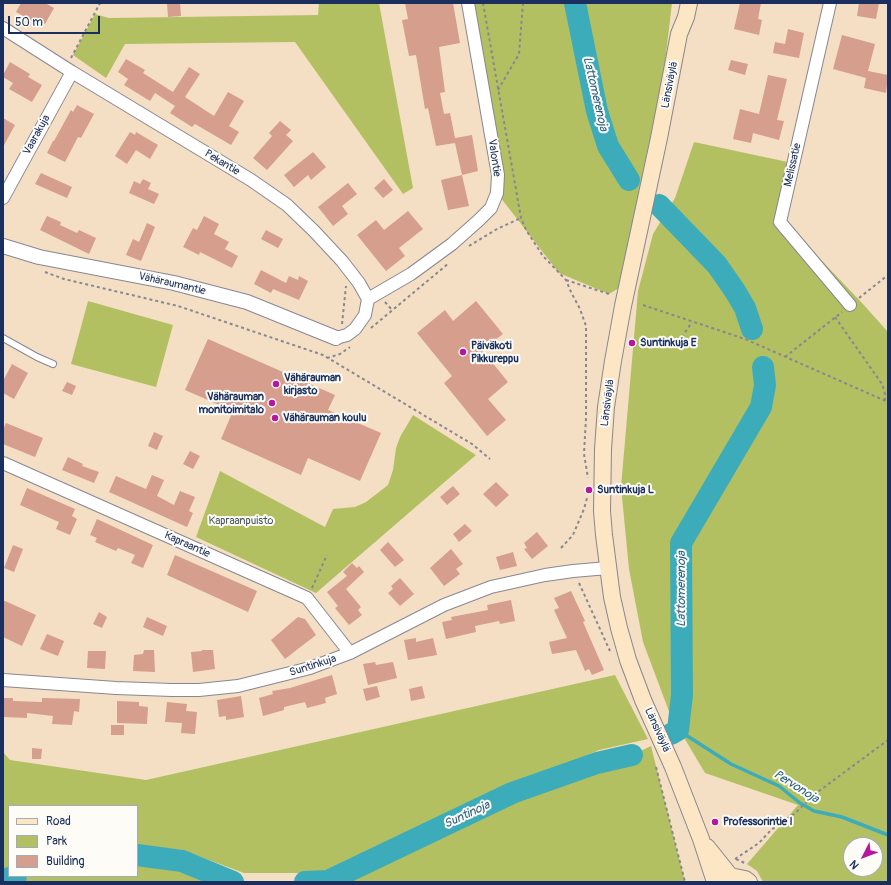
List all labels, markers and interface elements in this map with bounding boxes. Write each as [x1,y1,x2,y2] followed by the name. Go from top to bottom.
[10,8,102,34] scale bar
[15,15,43,30] text: 50 m
[579,55,611,133] water label: Lattomerenoja
[659,60,681,110] street label: Länsiväylä
[21,113,53,157] street label: Vaarakuja
[485,138,503,178] street label: Valontie
[782,142,804,188] street label: Melissatie
[202,147,242,179] street label: Pekantie
[137,270,207,298] street label: Vähäraumantie
[640,336,696,350] place label: Suntinkuja E
[627,338,637,348] marker: Suntinkuja E
[471,339,519,365] place label: Päiväkoti Pikkureppu
[458,347,468,357] marker: Päiväkoti Pikkureppu
[284,371,341,397] place label: Vähärauman kirjasto
[271,379,281,389] marker: Vähärauman kirjasto
[599,379,617,427] street label: Länsiväylä
[198,390,264,416] place label: Vähärauman monitoimitalo
[267,398,277,408] marker: Vähärauman monitoimitalo
[283,411,367,425] place label: Vähärauman koulu
[270,413,280,423] marker: Vähärauman koulu
[597,483,654,497] place label: Suntinkuja L
[584,485,594,495] marker: Suntinkuja L
[209,514,273,528] park label: Kapraanpuisto
[162,529,212,561] street label: Kapraantie
[675,551,689,627] water label: Lattomerenoja
[288,652,338,680] street label: Suntinkuja
[641,706,673,754] street label: Länsiväylä
[771,768,821,806] water label: Pervonoja
[442,798,492,832] water label: Suntinoja
[8,805,138,877] legend
[46,814,71,829] text: Road
[723,815,793,829] place label: Professorintie I
[710,817,720,827] marker: Professorintie I
[46,834,67,849] text: Park
[843,837,883,877] north arrow
[46,854,85,869] text: Building
[847,858,862,872] text: N

